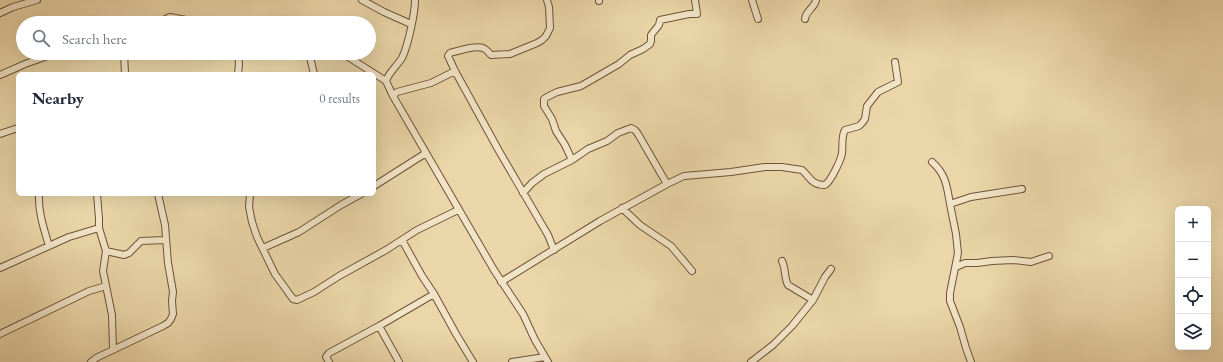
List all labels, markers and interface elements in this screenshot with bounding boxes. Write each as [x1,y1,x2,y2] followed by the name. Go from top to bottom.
[16,16,376,60] search box
[30,27,52,49] icon: search
[62,29,127,48] text: Search here
[32,87,84,109] text: Nearby
[319,90,360,107] text: 0 results
[1175,206,1211,350] map controls
[1175,206,1211,242] button: +
[1175,242,1211,278] button: −
[1175,278,1211,314] button: locate
[1175,314,1211,350] button: layers

